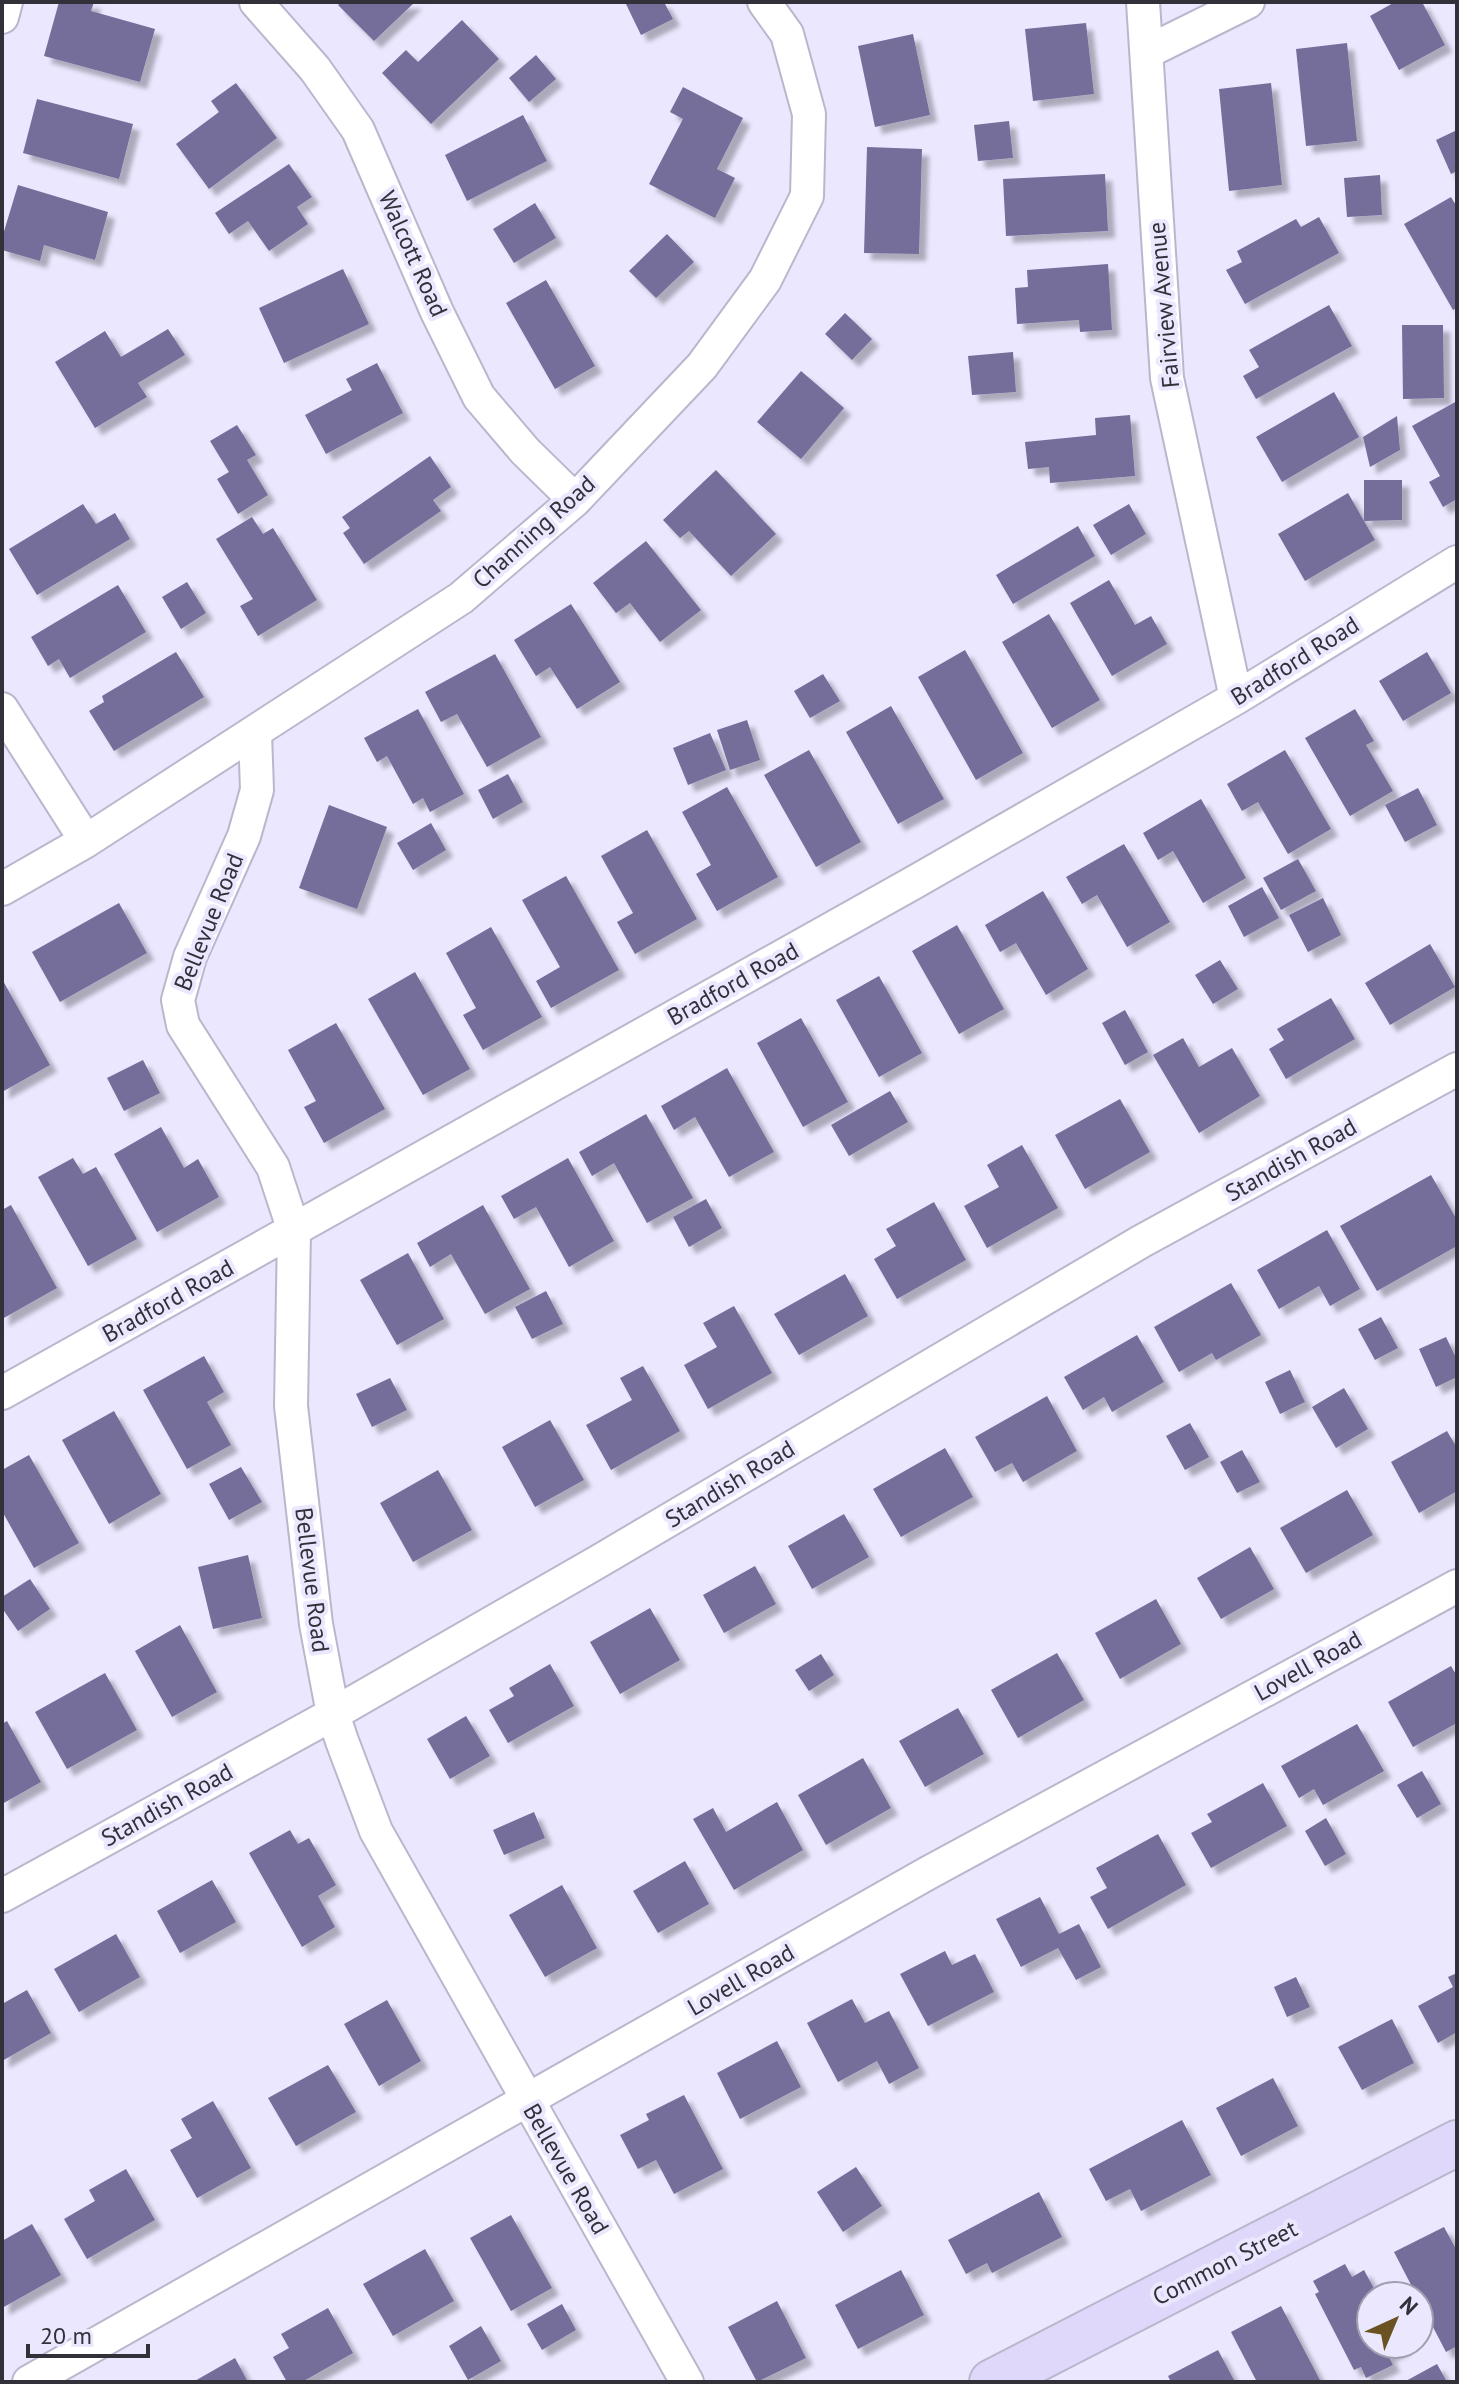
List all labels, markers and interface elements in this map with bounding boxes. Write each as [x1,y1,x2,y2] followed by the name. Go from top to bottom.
[372,186,455,322] street label: Walcott Road
[1141,221,1186,389] street label: Fairview Avenue
[466,468,602,595] street label: Channing Road
[1225,609,1365,712] street label: Bradford Road
[167,848,250,995] street label: Bellevue Road
[662,935,804,1032] street label: Bradford Road
[1220,1111,1362,1208] street label: Standish Road
[97,1252,239,1349] street label: Bradford Road
[659,1433,800,1534] street label: Standish Road
[288,1506,337,1654] street label: Bellevue Road
[1249,1623,1367,1708] street label: Lovell Road
[96,1756,238,1853] street label: Standish Road
[682,1937,800,2023] street label: Lovell Road
[517,2098,616,2240] street label: Bellevue Road
[1147,2213,1302,2312] street label: Common Street
[1355,2280,1435,2360] north arrow
[1394,2291,1424,2321] text: N
[28,2308,148,2358] scale bar
[40,2320,92,2351] text: 20 m

